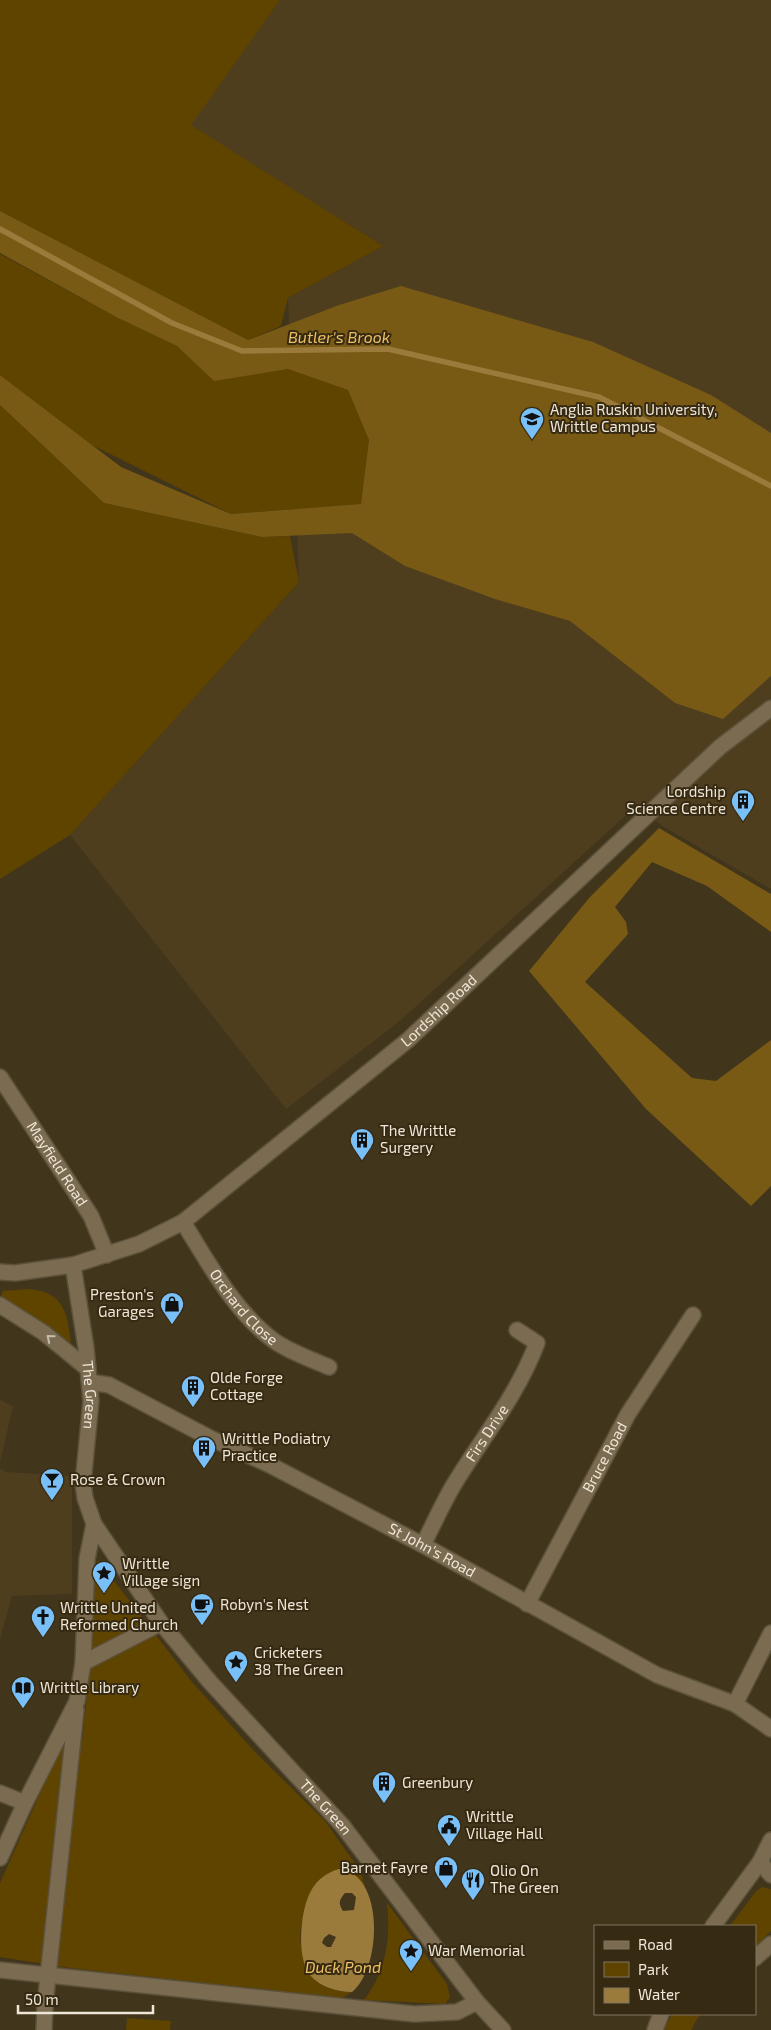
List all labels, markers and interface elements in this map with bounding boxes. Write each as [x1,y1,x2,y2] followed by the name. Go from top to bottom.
[288,327,390,346] water label: Butler's Brook
[550,400,717,435] place label: Anglia Ruskin University, Writtle Campus
[519,406,545,440] school or university icon: Anglia Ruskin University, Writtle Campus
[626,782,726,817] place label: Lordship Science Centre
[730,788,756,822] building icon: Lordship Science Centre
[397,970,480,1050] street label: Lordship Road
[24,1118,92,1209] street label: Mayfield Road
[380,1121,456,1156] place label: The Writtle Surgery
[349,1127,375,1161] building icon: The Writtle Surgery
[206,1265,282,1348] street label: Orchard Close
[90,1285,154,1320] place label: Preston's Garages
[159,1291,185,1325] shop icon: Preston's Garages
[47,1336,56,1344] one-way arrow
[79,1360,101,1430] street label: The Green
[210,1368,283,1403] place label: Olde Forge Cottage
[180,1374,206,1408] building icon: Olde Forge Cottage
[461,1401,512,1465] street label: Firs Drive
[578,1419,630,1495] street label: Bruce Road
[222,1429,331,1464] place label: Writtle Podiatry Practice
[191,1435,217,1469] building icon: Writtle Podiatry Practice
[39,1467,65,1501] bar icon: Rose & Crown
[70,1470,166,1488] place label: Rose & Crown
[386,1518,479,1580] street label: St John's Road
[122,1554,200,1589] place label: Writtle Village sign
[91,1560,117,1594] place icon: Writtle Village sign
[189,1592,215,1626] cafe icon: Robyn's Nest
[220,1595,309,1613] place label: Robyn's Nest
[60,1598,178,1633] place label: Writtle United Reformed Church
[30,1604,56,1638] church icon: Writtle United Reformed Church
[254,1643,343,1678] place label: Cricketers 38 The Green
[223,1649,249,1683] place icon: Cricketers 38 The Green
[10,1675,36,1709] library icon: Writtle Library
[40,1678,139,1696] place label: Writtle Library
[371,1770,397,1804] building icon: Greenbury
[402,1773,473,1791] place label: Greenbury
[296,1775,356,1838] street label: The Green
[466,1807,543,1842] place label: Writtle Village Hall
[436,1813,462,1847] public building icon: Writtle Village Hall
[433,1855,459,1889] shop icon: Barnet Fayre
[341,1858,428,1876] place label: Barnet Fayre
[490,1861,559,1896] place label: Olio On The Green
[460,1867,486,1901] restaurant icon: Olio On The Green
[594,1925,756,2015] legend
[638,1935,673,1953] text: Road
[398,1938,424,1972] place icon: War Memorial
[428,1941,525,1959] place label: War Memorial
[305,1957,381,1976] water label: Duck Pond
[638,1960,669,1978] text: Park
[18,1982,152,2014] scale bar
[638,1985,680,2003] text: Water
[25,1990,59,2008] text: 50 m

